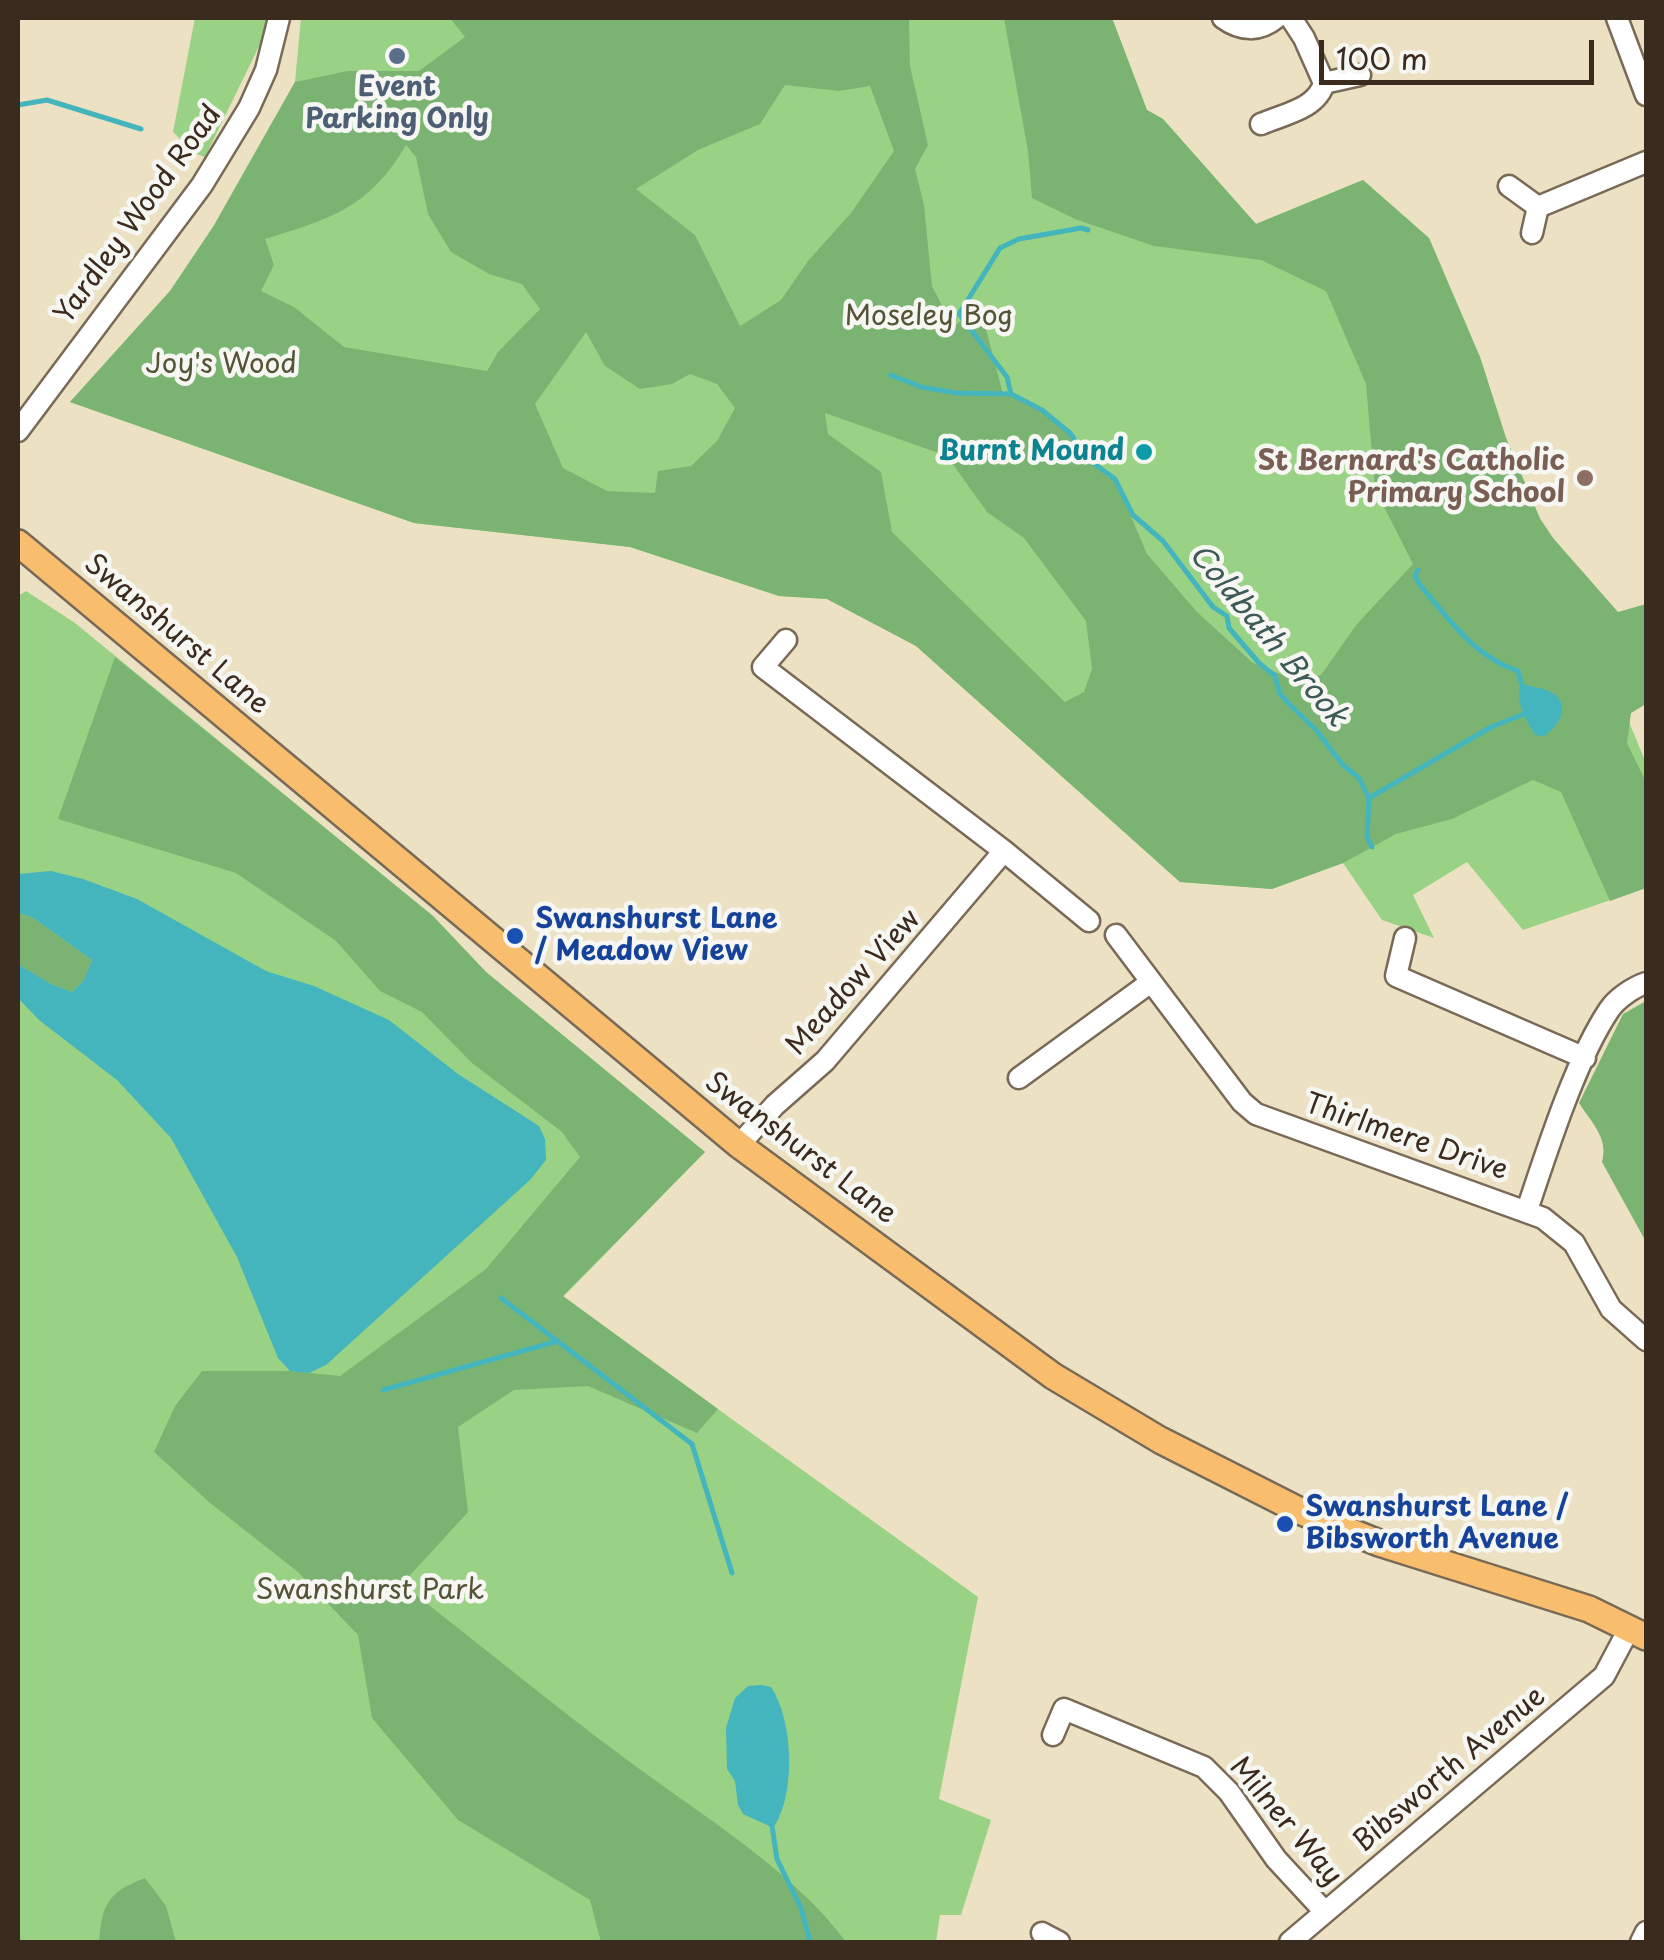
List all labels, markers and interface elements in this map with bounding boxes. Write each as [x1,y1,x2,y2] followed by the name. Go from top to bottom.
[1324,20,1599,82] scale bar
[1336,35,1428,80] text: 100 m
[386,45,408,67] marker: Event Parking Only
[305,71,489,137] place label: Event Parking Only
[49,99,229,331] street label: Yardley Wood Road
[845,300,1013,334] park label: Moseley Bog
[145,348,297,382] park label: Joy's Wood
[938,435,1124,469] place label: Burnt Mound
[1133,441,1155,463] marker: Burnt Mound
[1258,445,1565,511] place label: St Bernard's Catholic Primary School
[1574,467,1596,489] marker: St Bernard's Catholic Primary School
[1180,537,1354,735] water label: Coldbath Brook
[77,548,275,722] street label: Swanshurst Lane
[535,903,778,969] place label: Swanshurst Lane / Meadow View
[780,904,928,1062] street label: Meadow View
[504,925,526,947] marker: Swanshurst Lane / Meadow View
[698,1066,902,1232] street label: Swanshurst Lane
[1300,1088,1512,1188] street label: Thirlmere Drive
[1305,1491,1568,1557] place label: Swanshurst Lane / Bibsworth Avenue
[1274,1513,1296,1535] marker: Swanshurst Lane / Bibsworth Avenue
[256,1574,484,1608] park label: Swanshurst Park
[1347,1680,1553,1860] street label: Bibsworth Avenue
[1222,1751,1348,1893] street label: Milner Way

